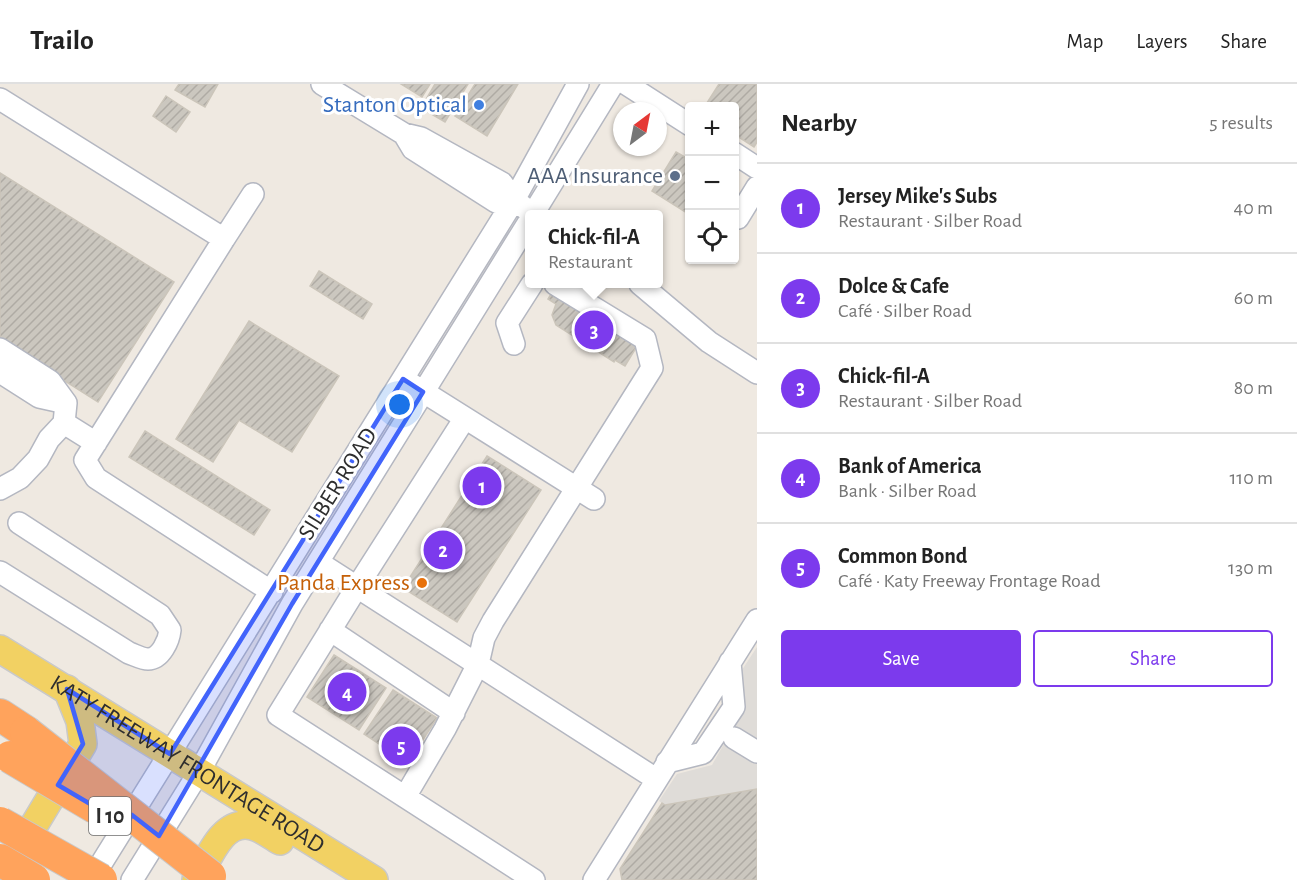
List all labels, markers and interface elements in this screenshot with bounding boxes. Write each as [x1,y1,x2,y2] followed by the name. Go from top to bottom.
[30,27,94,55] text: Trailo
[1067,31,1103,52] text: Map
[1136,31,1187,52] text: Layers
[1220,31,1267,52] text: Share
[323,93,467,117] place label: Stanton Optical
[472,98,486,112] marker: Stanton Optical
[613,102,667,156] north arrow
[685,102,739,264] map controls
[685,102,739,156] button: +
[781,110,857,136] text: Nearby
[1209,113,1273,133] text: 5 results
[685,156,739,210] button: −
[527,164,663,188] place label: AAA Insurance
[668,169,682,183] marker: AAA Insurance
[838,185,997,207] text: Jersey Mike's Subs
[797,198,804,218] text: 1
[1234,198,1273,218] text: 40 m
[525,210,663,288] popup
[685,210,739,264] button: locate
[838,211,1022,231] text: Restaurant · Silber Road
[548,226,640,248] text: Chick-fil-A
[548,252,633,272] text: Restaurant
[838,275,949,297] text: Dolce & Cafe
[796,288,805,308] text: 2
[1234,288,1273,308] text: 60 m
[838,301,972,321] text: Café · Silber Road
[574,308,614,352] pin: 3
[838,365,930,387] text: Chick-fil-A
[796,378,805,398] text: 3
[1234,378,1273,398] text: 80 m
[385,390,414,419] your location
[838,391,1022,411] text: Restaurant · Silber Road
[294,424,382,544] street label: SILBER ROAD
[838,455,981,477] text: Bank of America
[462,464,502,508] pin: 1
[795,468,806,488] text: 4
[1229,468,1273,488] text: 110 m
[838,481,977,501] text: Bank · Silber Road
[424,528,462,572] pin: 2
[838,545,967,567] text: Common Bond
[796,558,805,578] text: 5
[1228,558,1273,578] text: 130 m
[277,571,410,595] place label: Panda Express
[838,571,1101,591] text: Café · Katy Freeway Frontage Road
[415,576,429,590] marker: Panda Express
[781,630,1021,687] button: Save
[1033,630,1273,687] button: Share
[328,670,366,714] pin: 4
[46,671,329,858] street label: KATY FREEWAY FRONTAGE ROAD
[382,724,420,768] pin: 5
[89,797,131,835] road number: I 10

